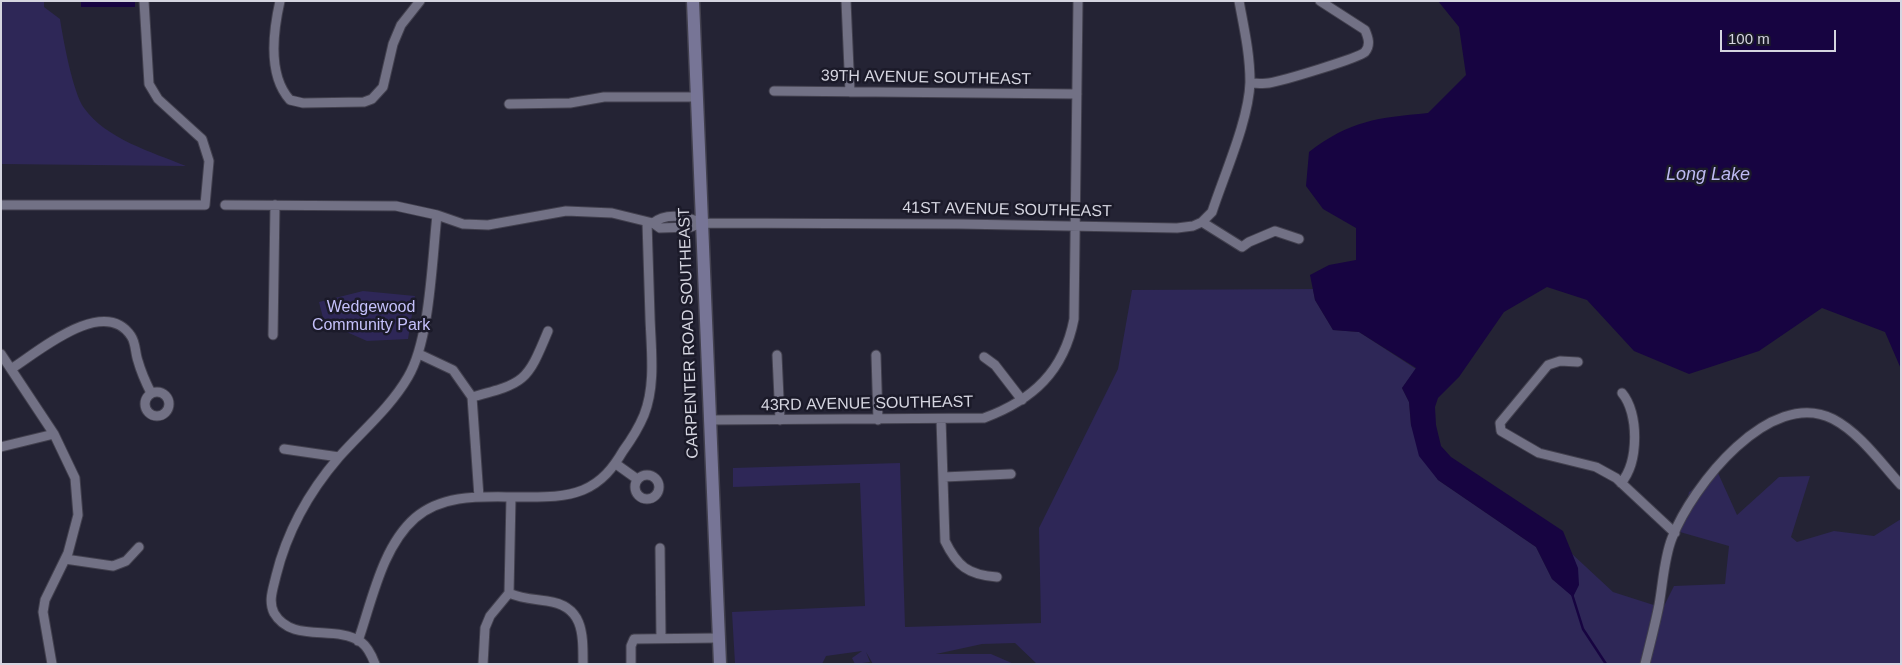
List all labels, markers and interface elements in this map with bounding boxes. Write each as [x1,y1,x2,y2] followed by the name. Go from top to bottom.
[1722,20,1838,52] scale bar
[1728,30,1770,47] text: 100 m
[821,67,1031,89] street label: 39TH AVENUE SOUTHEAST
[1666,164,1750,186] water label: Long Lake
[902,199,1112,221] street label: 41ST AVENUE SOUTHEAST
[675,207,703,459] street label: CARPENTER ROAD SOUTHEAST
[312,298,430,336] park label: Wedgewood Community Park
[761,393,973,415] street label: 43RD AVENUE SOUTHEAST

